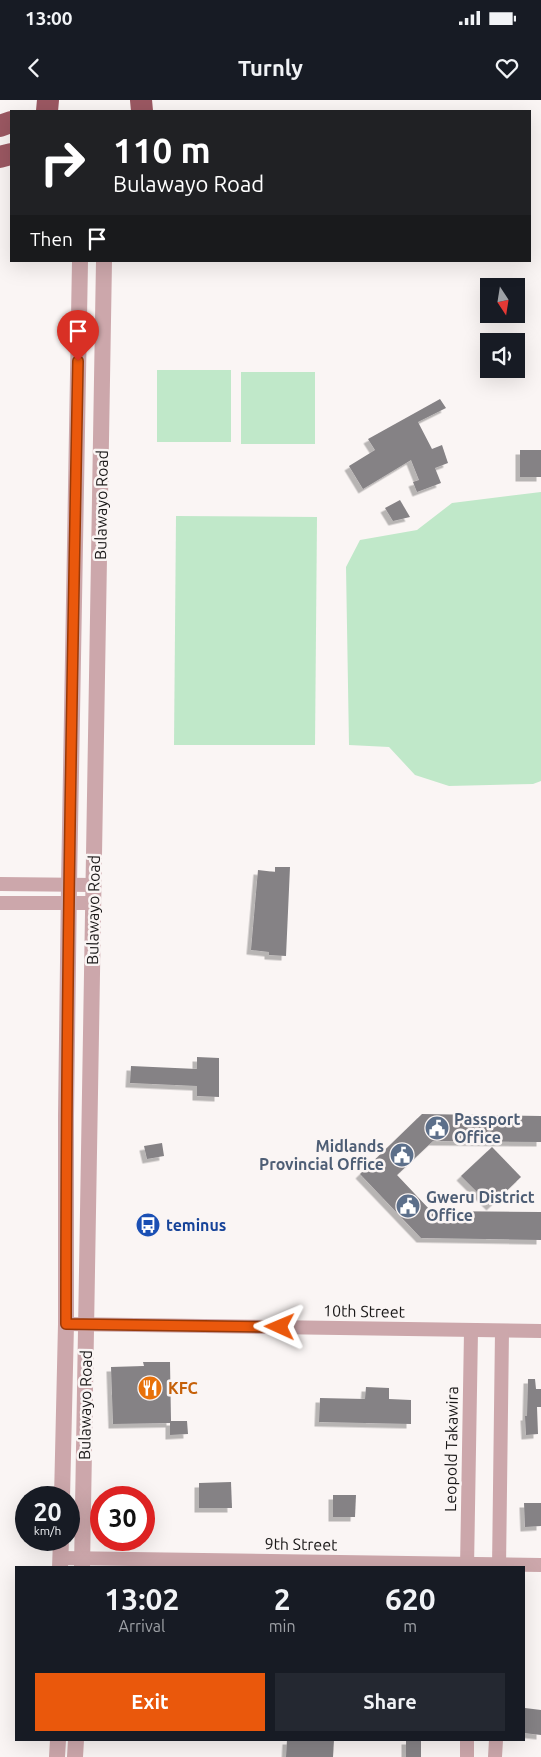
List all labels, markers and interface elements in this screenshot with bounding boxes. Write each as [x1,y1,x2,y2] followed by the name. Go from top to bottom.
[25,7,73,29] text: 13:00
[20,54,48,82] icon: back
[493,54,521,82] icon: heart
[238,55,303,80] text: Turnly
[30,130,95,195] icon: right
[113,130,211,170] text: 110 m
[113,171,264,196] text: Bulawayo Road
[83,225,111,253] icon: arrive
[30,228,73,250] text: Then
[480,278,525,322] north arrow
[480,278,525,378] map controls
[57,310,99,361] pin
[64,317,92,345] icon: arrive
[480,333,525,378] button: sound
[91,450,111,560] street label: Bulawayo Road
[83,855,103,965] street label: Bulawayo Road
[454,1110,520,1146] place label: Passport Office
[424,1115,450,1141] public building icon: Passport Office
[259,1137,384,1173] place label: Midlands Provincial Office
[389,1142,415,1168] public building icon: Midlands Provincial Office
[426,1188,535,1224] place label: Gweru District Office
[395,1193,421,1219] public building icon: Gweru District Office
[135,1212,161,1238] bus stop icon: teminus
[166,1216,226,1234] place label: teminus
[253,1300,305,1352] position arrow
[323,1301,406,1321] street label: 10th Street
[75,1350,95,1460] street label: Bulawayo Road
[137,1375,163,1401] restaurant icon: KFC
[168,1379,198,1397] place label: KFC
[441,1386,461,1512] street label: Leopold Takawira
[90,1486,155,1551] speed limit sign: 30
[33,1498,62,1526] text: 20
[34,1524,61,1537] text: km/h
[264,1534,338,1554] street label: 9th Street
[104,1582,179,1616] text: 13:02
[274,1582,291,1616] text: 2
[385,1582,436,1616] text: 620
[119,1617,165,1635] text: Arrival
[269,1617,296,1635] text: min
[403,1617,417,1635] text: m
[35,1673,265,1731] button: Exit
[275,1673,505,1731] button: Share

